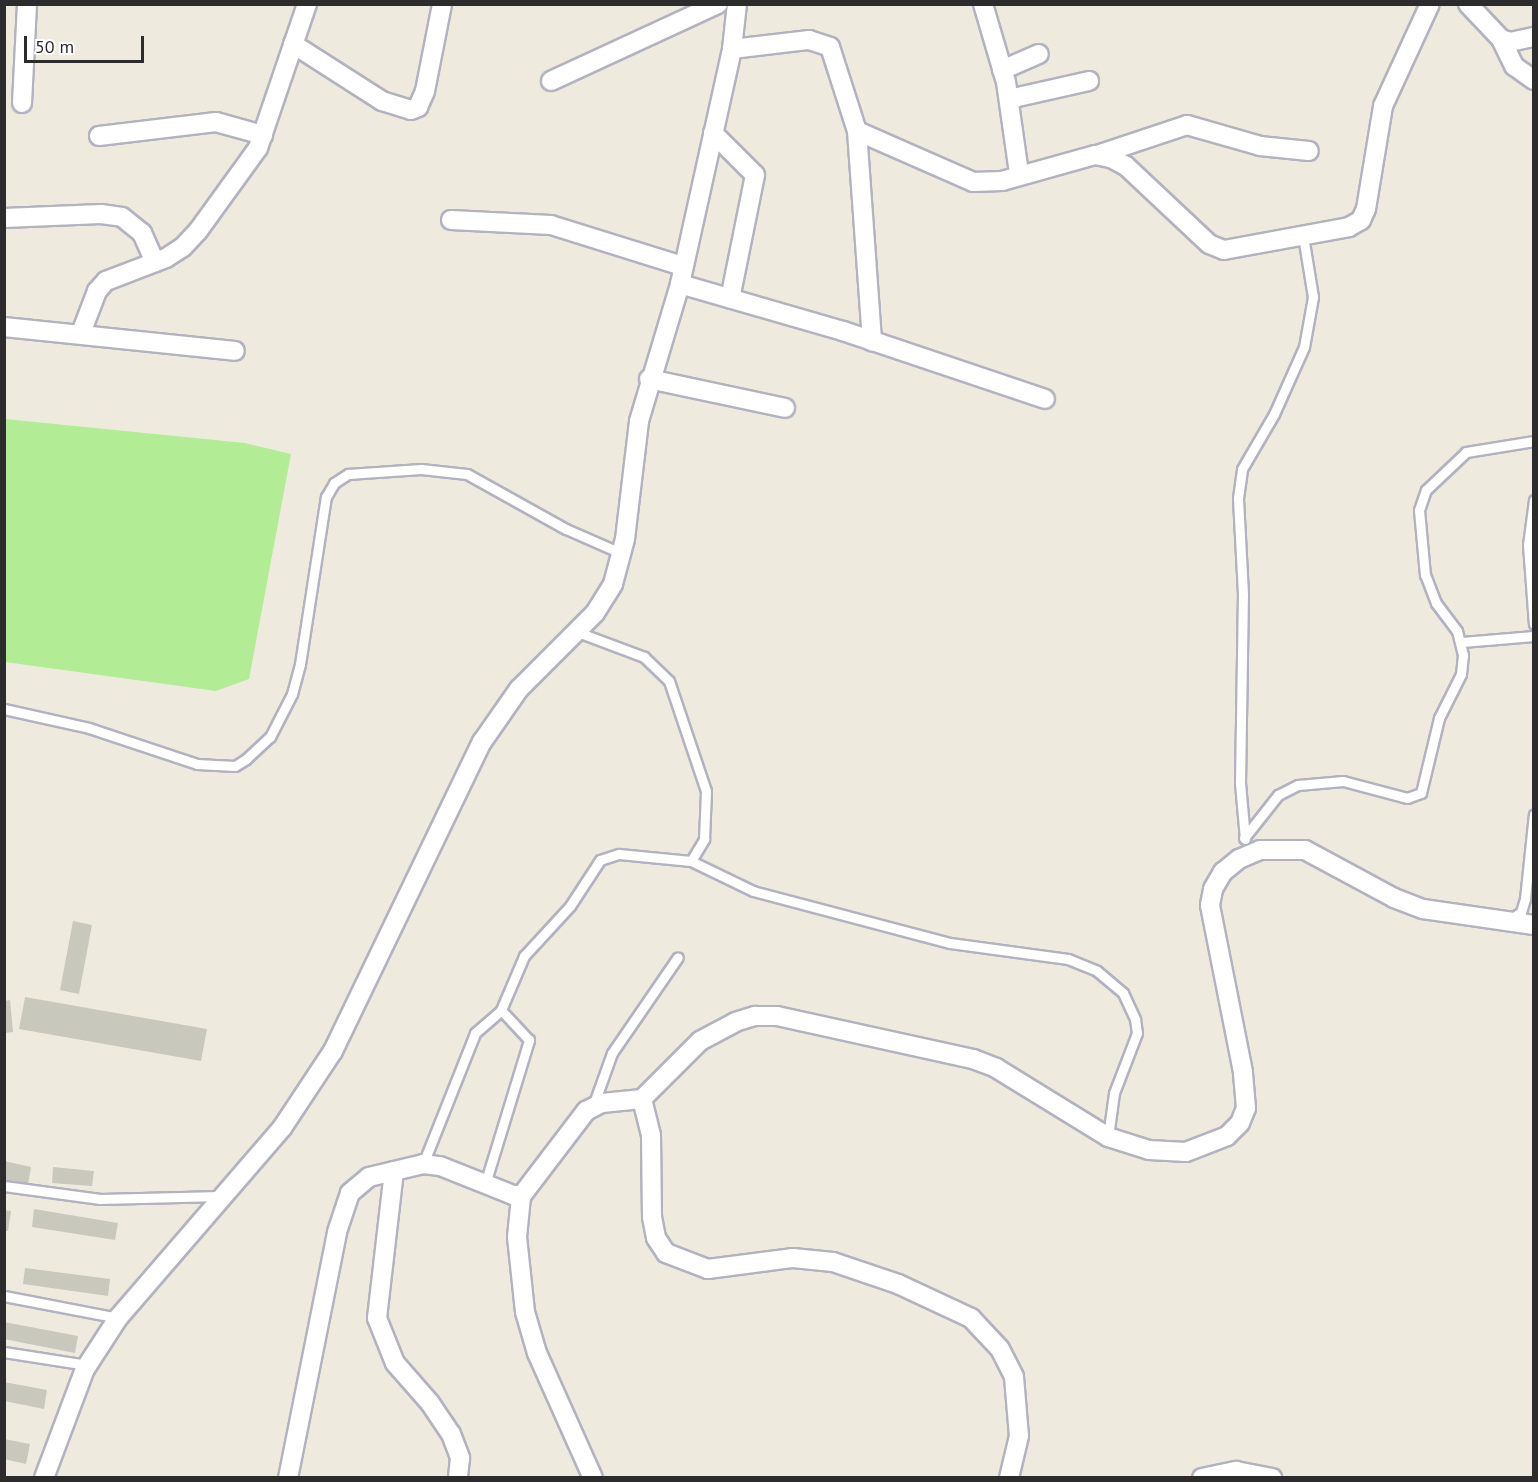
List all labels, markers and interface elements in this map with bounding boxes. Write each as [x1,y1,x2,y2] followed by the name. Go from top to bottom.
[27,24,147,62] scale bar
[35,35,74,58] text: 50 m

